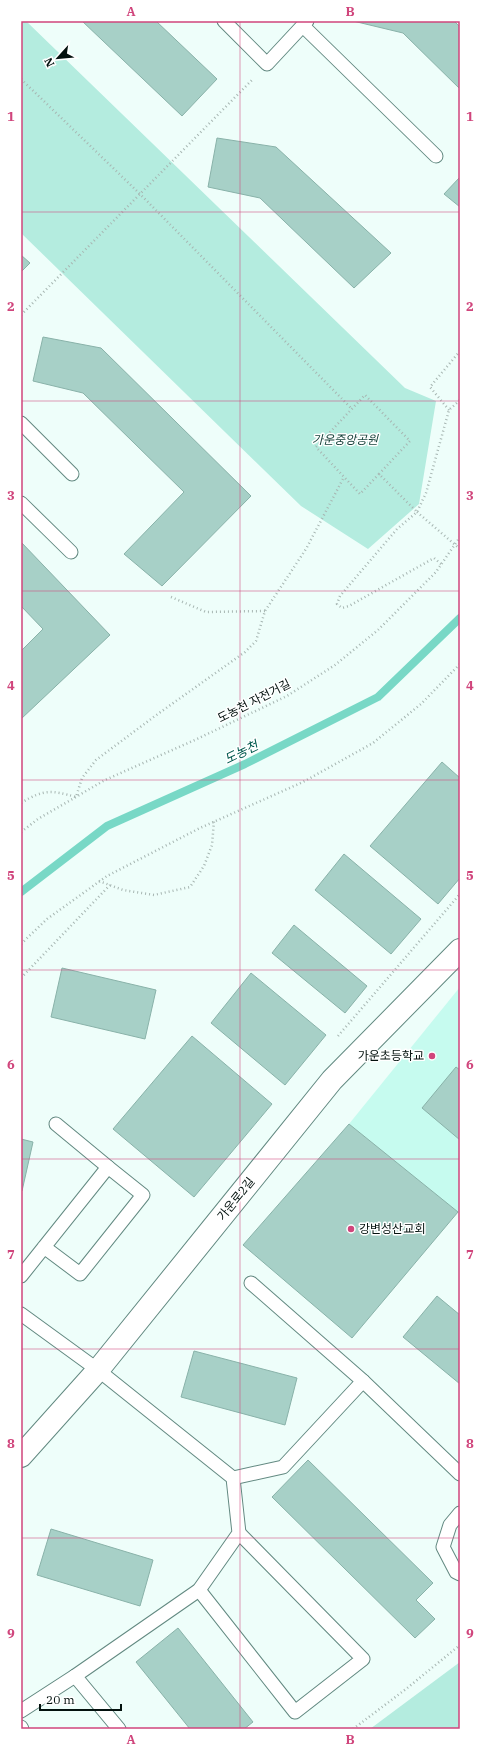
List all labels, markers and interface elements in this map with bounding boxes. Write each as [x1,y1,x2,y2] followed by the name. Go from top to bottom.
[126,3,136,20] text: A
[345,3,355,20] text: B
[38,38,78,78] north arrow
[41,55,57,70] text: N
[7,108,15,125] text: 1
[466,108,474,125] text: 1
[7,298,15,315] text: 2
[466,298,474,315] text: 2
[312,432,379,447] park label: 가운중앙공원
[7,487,15,504] text: 3
[466,487,474,504] text: 3
[215,676,293,725] street label: 도농천 자전거길
[7,677,15,694] text: 4
[466,677,474,694] text: 4
[221,736,262,768] water label: 도농천
[7,867,15,884] text: 5
[466,867,474,884] text: 5
[358,1048,424,1063] place label: 가운초등학교
[427,1051,437,1061] marker: 가운초등학교
[7,1056,15,1073] text: 6
[466,1056,474,1073] text: 6
[214,1174,258,1223] street label: 가운로2길
[359,1221,425,1236] place label: 강변성산교회
[346,1224,356,1234] marker: 강변성산교회
[7,1246,15,1263] text: 7
[466,1246,474,1263] text: 7
[7,1435,15,1452] text: 8
[466,1435,474,1452] text: 8
[7,1625,15,1642] text: 9
[466,1625,474,1642] text: 9
[40,1686,121,1712] scale bar
[46,1692,75,1707] text: 20 m
[126,1731,136,1748] text: A
[345,1731,355,1748] text: B

